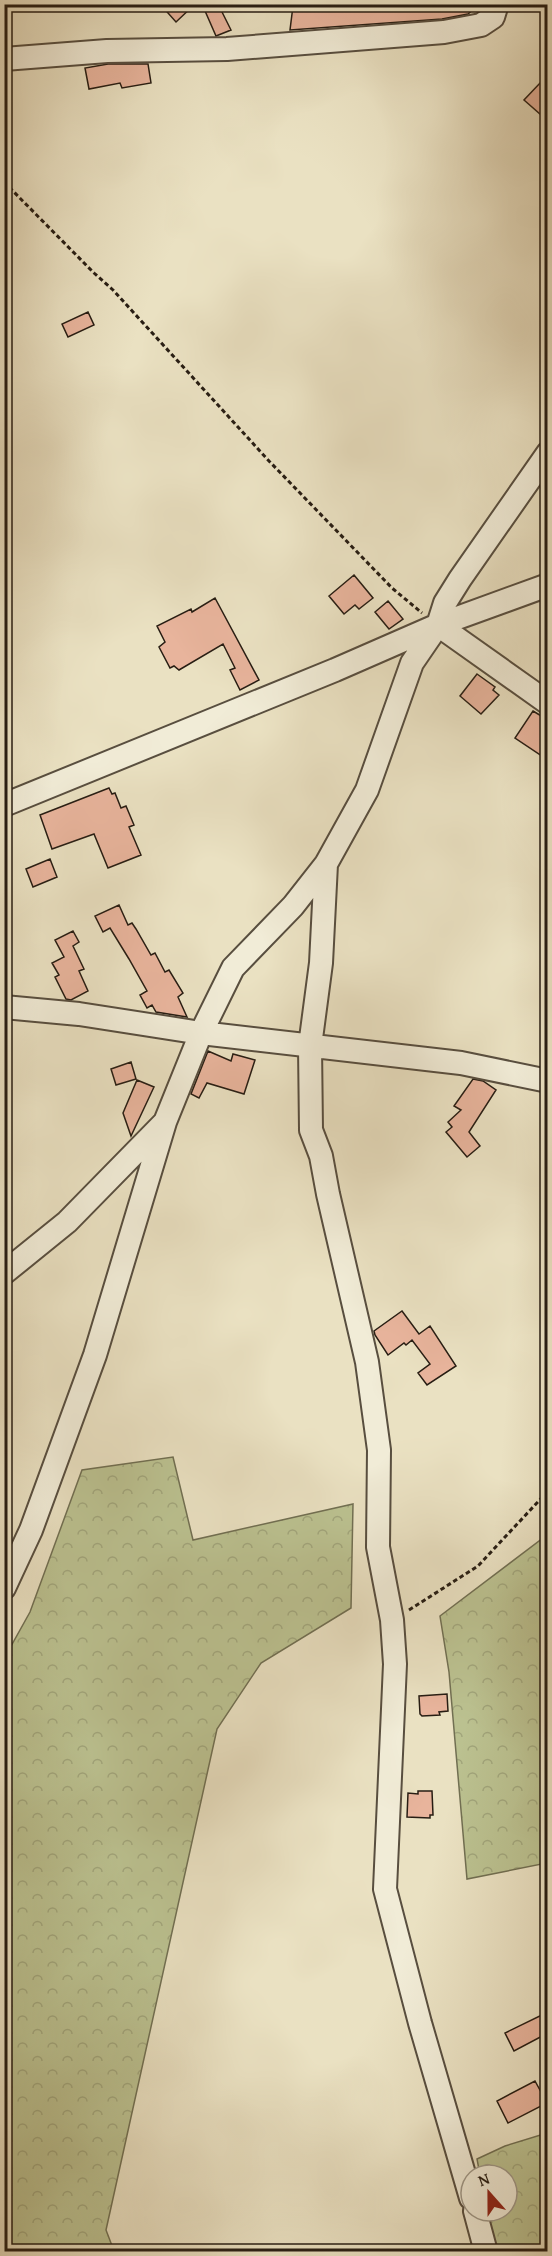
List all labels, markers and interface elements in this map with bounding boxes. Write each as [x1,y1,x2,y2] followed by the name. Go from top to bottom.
[459,2163,519,2223] north arrow
[474,2166,493,2192] text: N

